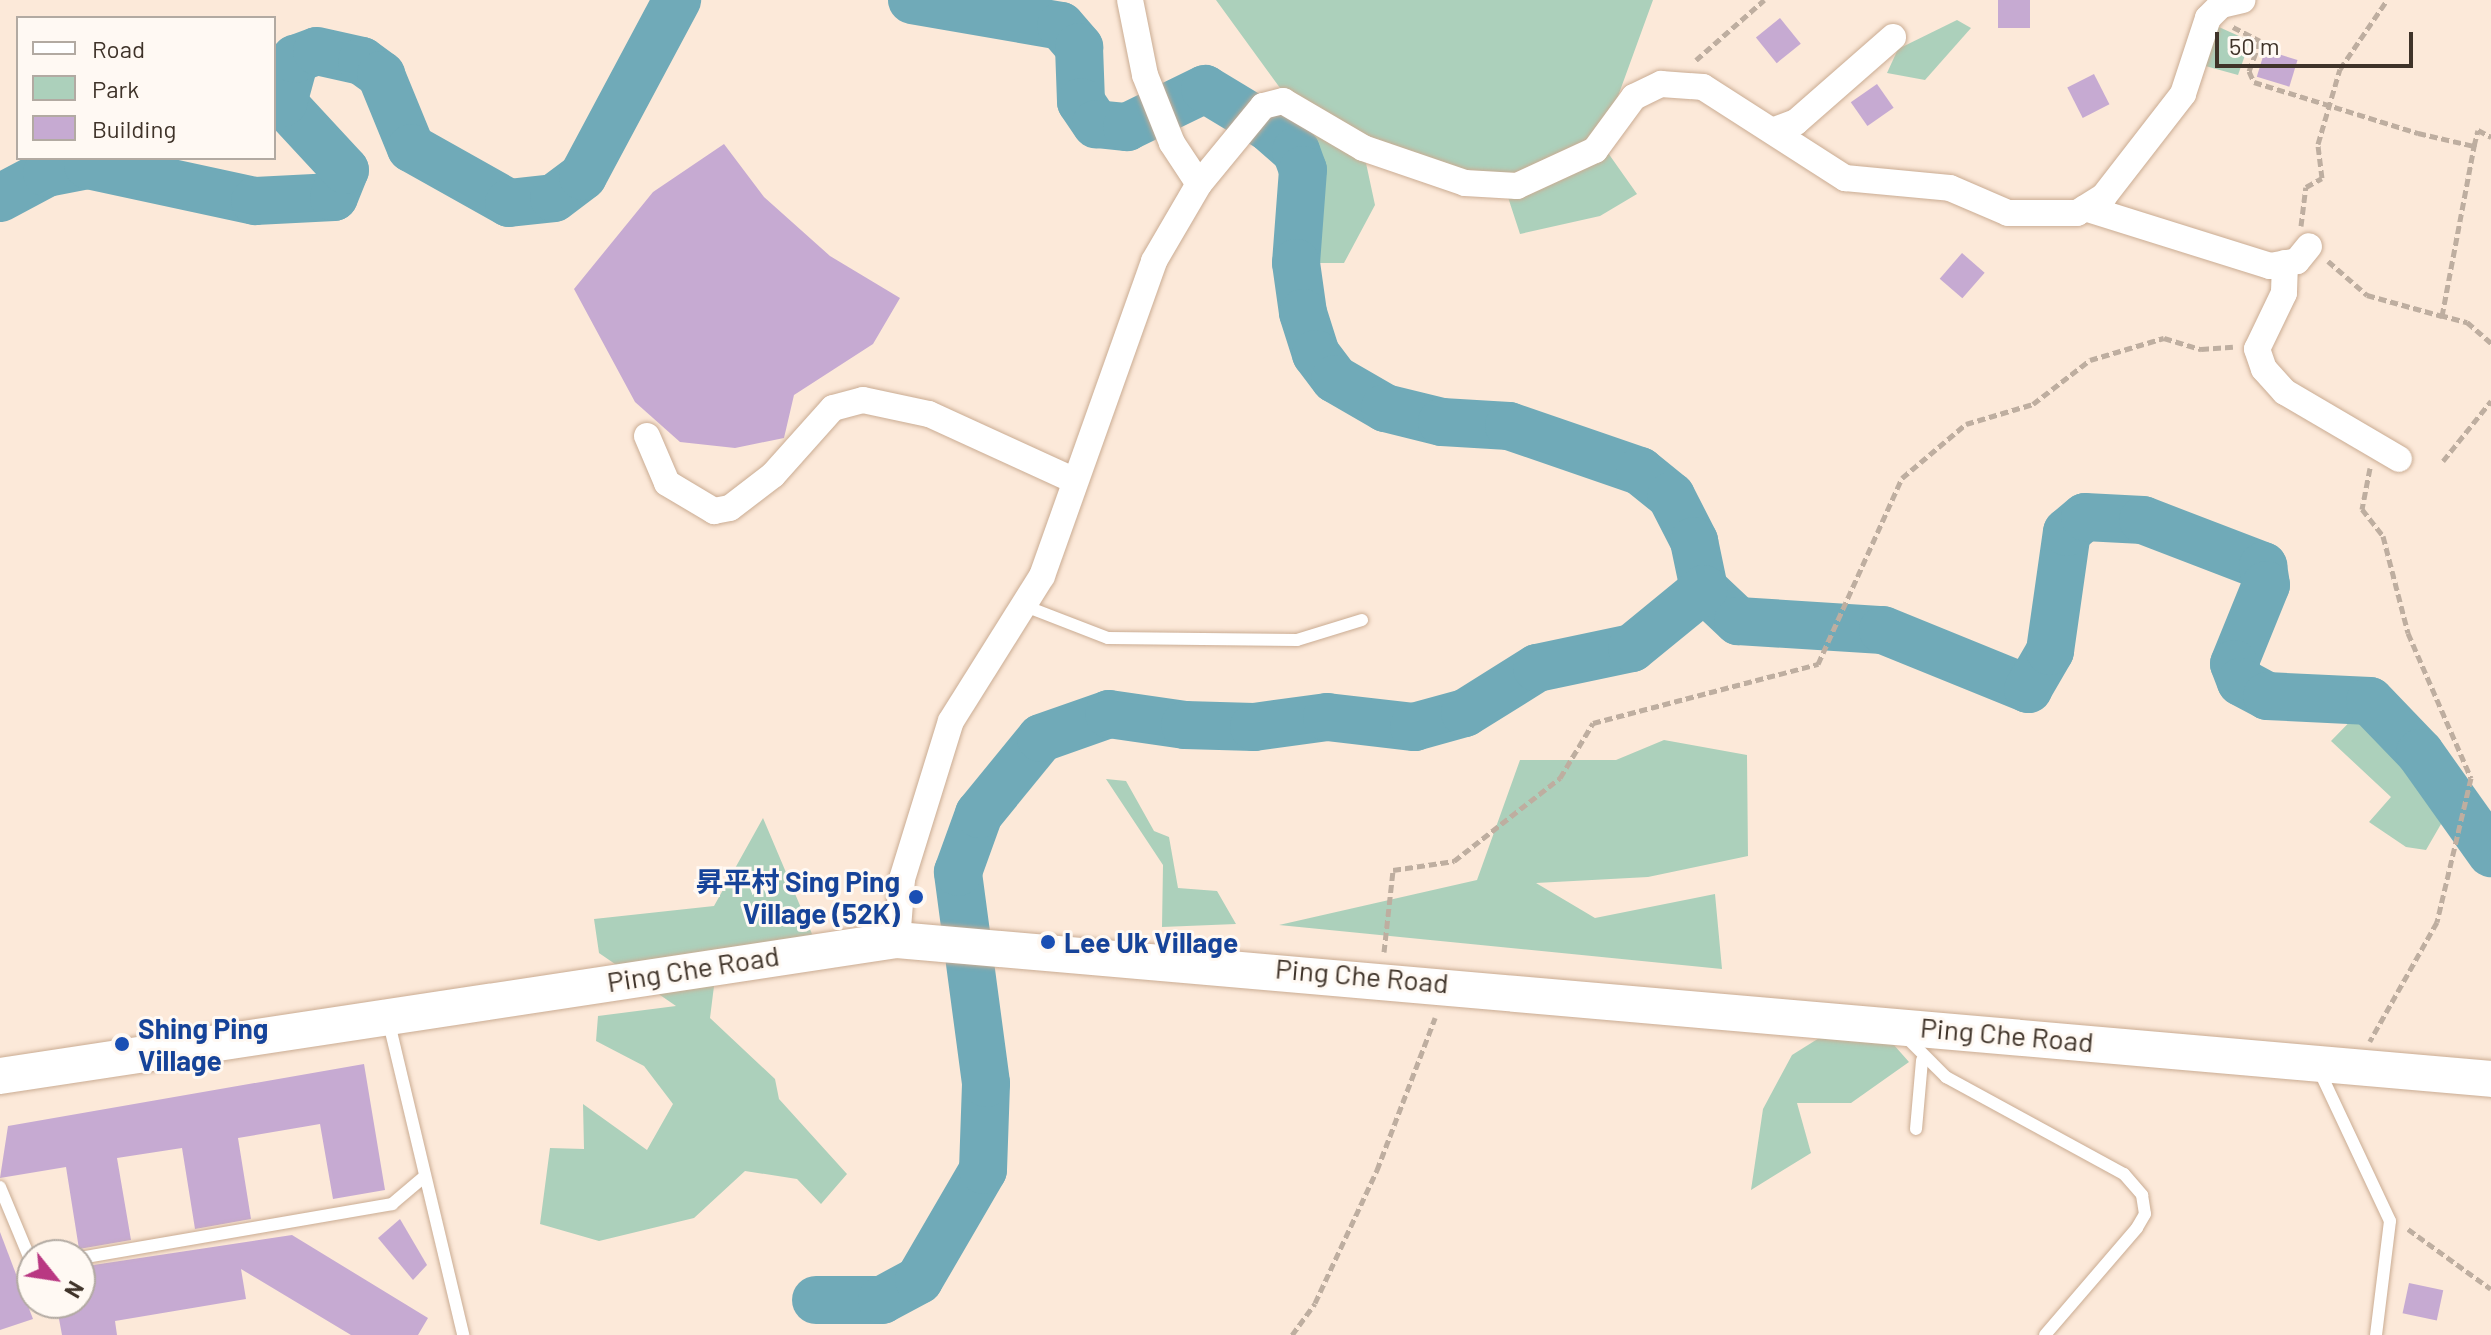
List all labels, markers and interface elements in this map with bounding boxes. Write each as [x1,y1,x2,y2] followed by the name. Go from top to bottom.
[16,16,276,160] legend
[2219,16,2417,66] scale bar
[2229,31,2280,60] text: 50 m
[92,34,145,63] text: Road
[92,74,139,103] text: Park
[92,114,176,143] text: Building
[695,864,900,930] place label: 昇平村 Sing Ping Village (52K)
[907,888,925,906] marker: 昇平村 Sing Ping Village (52K)
[1064,925,1238,959] place label: Lee Uk Village
[1039,933,1057,951] marker: Lee Uk Village
[605,938,781,998] street label: Ping Che Road
[1274,951,1450,999] street label: Ping Che Road
[1919,1010,2095,1058] street label: Ping Che Road
[138,1011,268,1077] place label: Shing Ping Village
[113,1035,131,1053] marker: Shing Ping Village
[16,1239,96,1319] north arrow
[60,1277,90,1303] text: N

